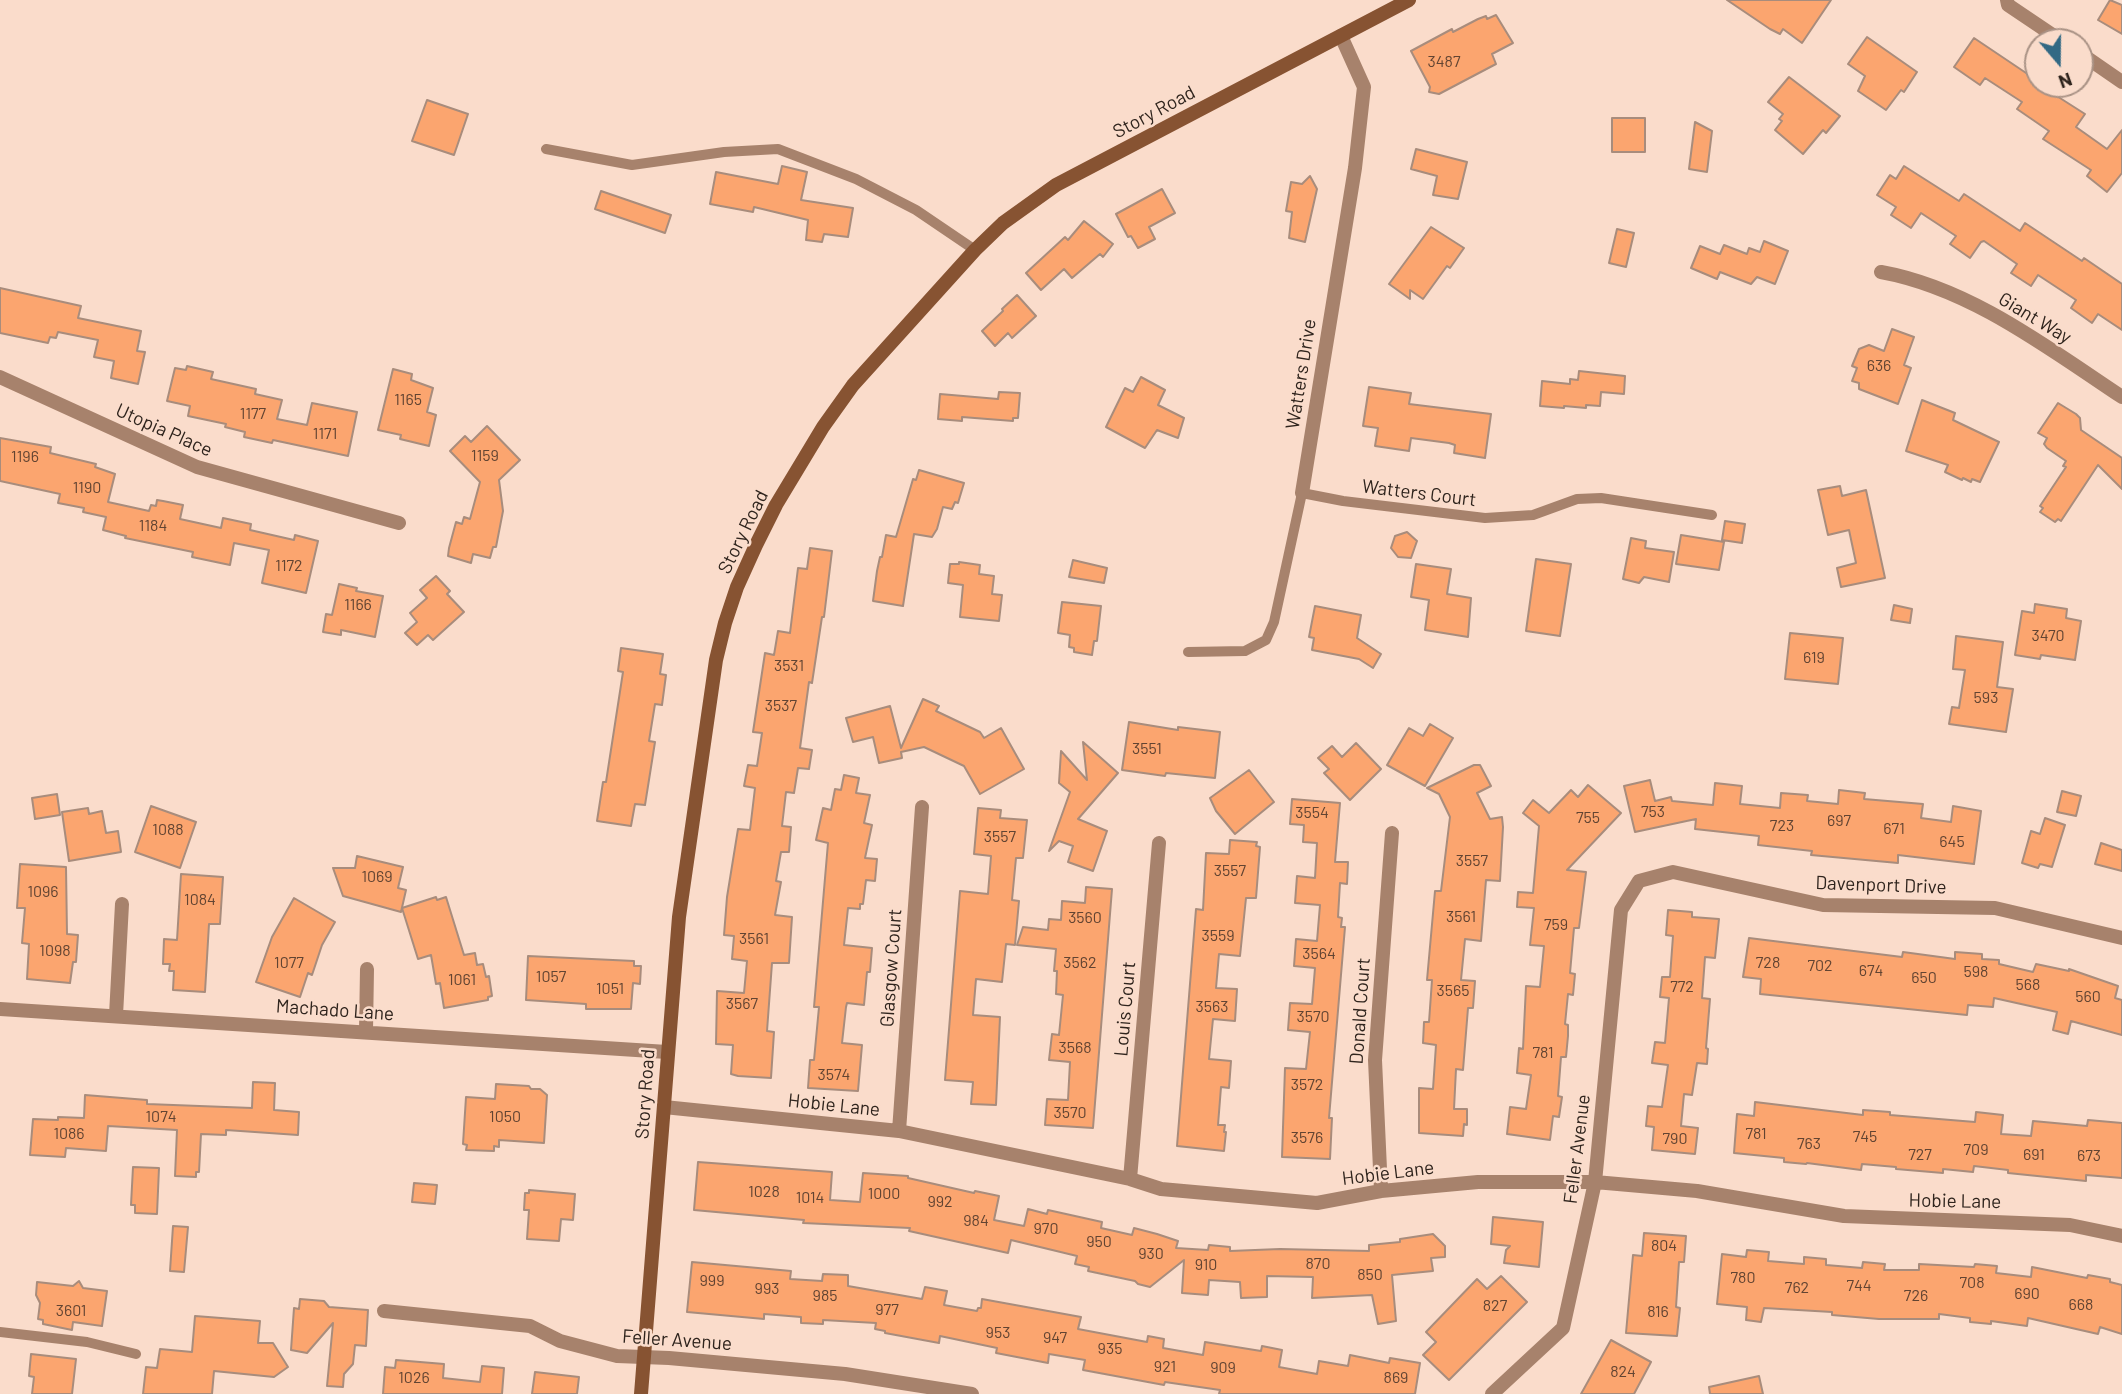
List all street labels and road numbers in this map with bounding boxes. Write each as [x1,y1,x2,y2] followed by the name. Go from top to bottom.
[1109,81,1199,143] street label: Story Road
[1994,287,2076,349] street label: Giant Way
[1281,317,1321,431] street label: Watters Drive
[112,399,216,461] street label: Utopia Place
[1361,475,1477,511] street label: Watters Court
[713,487,773,577] street label: Story Road
[1815,871,1947,899] street label: Davenport Drive
[875,908,907,1028] street label: Glasgow Court
[1345,957,1375,1065] street label: Donald Court
[1109,961,1141,1057] street label: Louis Court
[275,994,395,1026] street label: Machado Lane
[630,1048,660,1140] street label: Story Road
[787,1089,881,1121] street label: Hobie Lane
[1559,1093,1595,1205] street label: Feller Avenue
[1341,1156,1435,1190] street label: Hobie Lane
[1908,1189,2002,1213] street label: Hobie Lane
[621,1325,733,1355] street label: Feller Avenue

